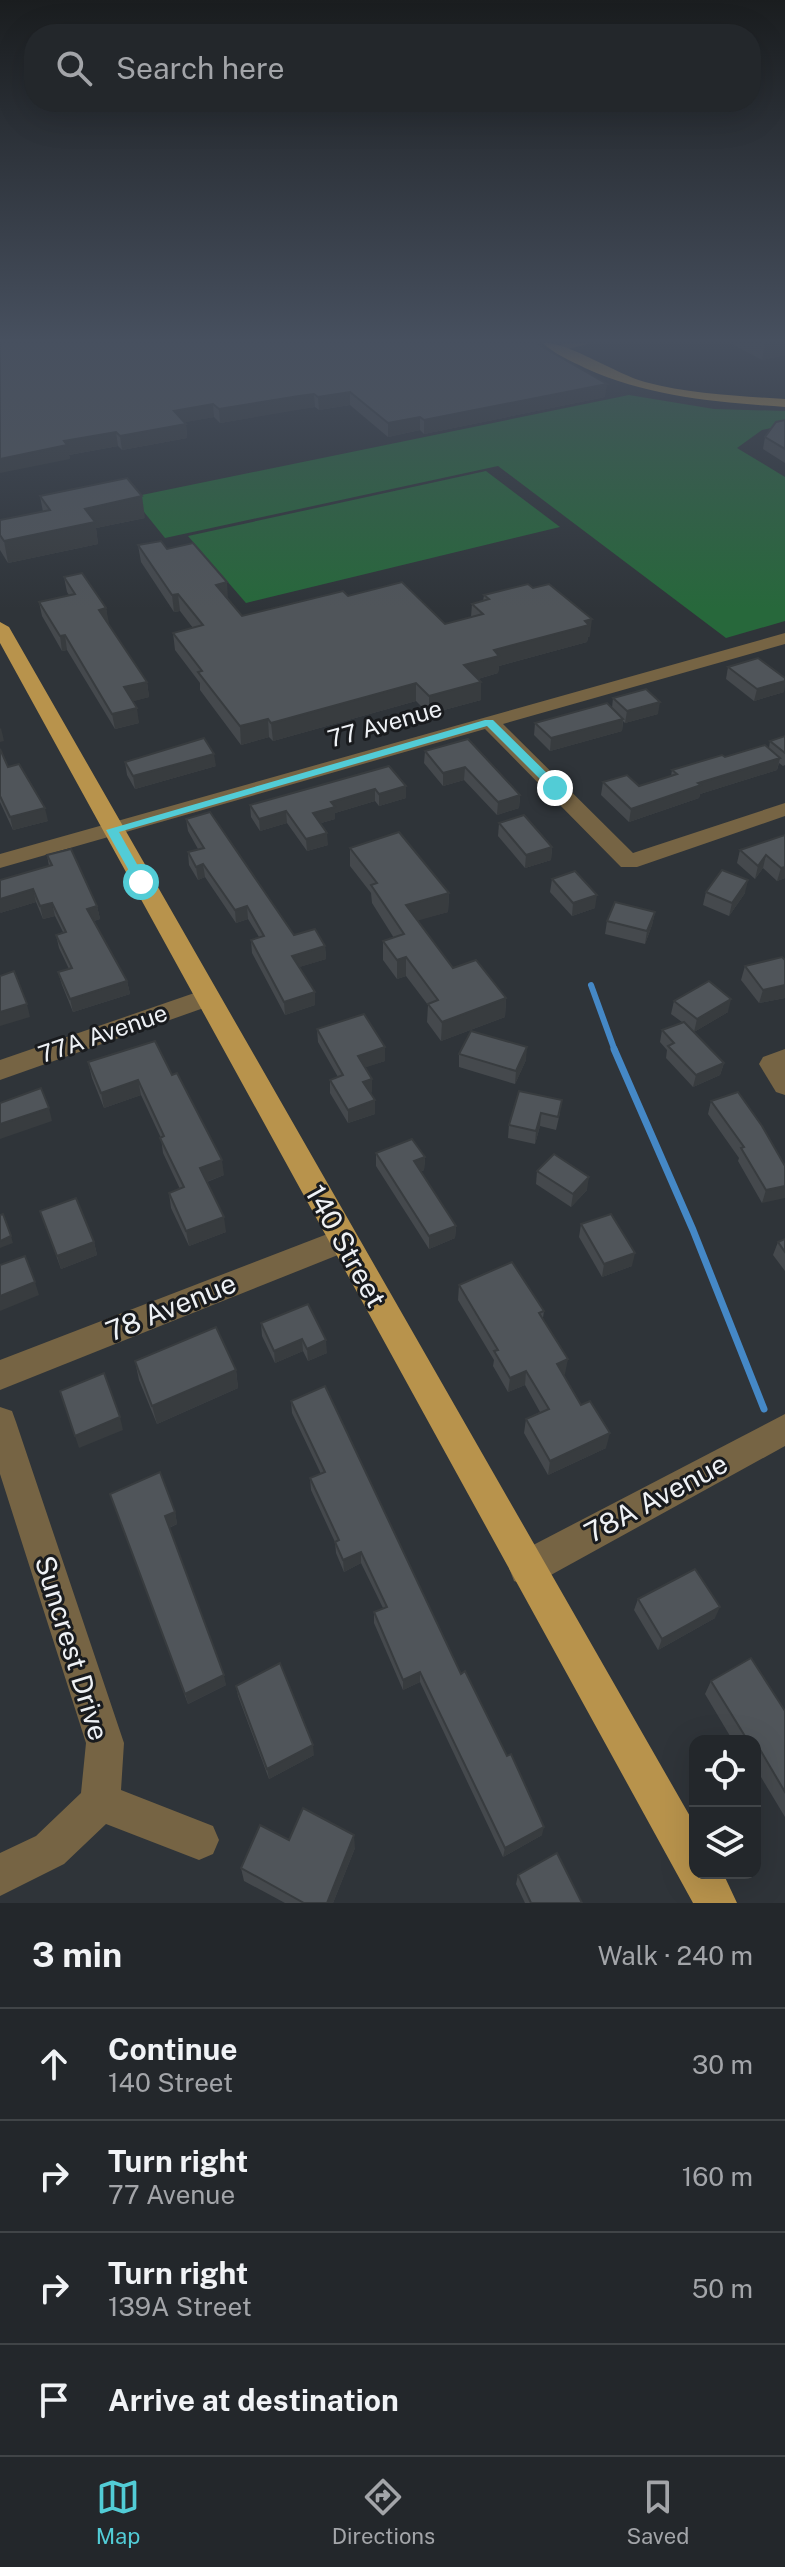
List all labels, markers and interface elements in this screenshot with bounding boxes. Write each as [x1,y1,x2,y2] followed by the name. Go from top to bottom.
[24,24,761,112] search box
[52,46,96,90] icon: search
[116,50,284,86] text: Search here
[324,693,445,753] street label: 77 Avenue
[537,770,573,806] route end
[123,864,159,900] route start
[35,998,171,1068] street label: 77A Avenue
[299,1179,394,1313] street label: 140 Street
[101,1266,241,1348] street label: 78 Avenue
[579,1446,733,1549] street label: 78A Avenue
[29,1551,116,1744] street label: Suncrest Drive
[689,1735,761,1879] map controls
[689,1735,761,1807] button: locate
[689,1807,761,1879] button: layers
[32,1935,122,1975] text: 3 min
[598,1940,753,1971] text: Walk · 240 m
[108,2031,238,2067] text: Continue
[32,2042,76,2086] icon: ahead
[692,2049,753,2080] text: 30 m
[108,2067,233,2098] text: 140 Street
[108,2143,248,2179] text: Turn right
[32,2154,76,2198] icon: right
[682,2161,753,2192] text: 160 m
[108,2179,235,2210] text: 77 Avenue
[108,2255,248,2291] text: Turn right
[32,2266,76,2310] icon: right
[692,2273,753,2304] text: 50 m
[108,2291,252,2322] text: 139A Street
[32,2378,76,2422] icon: arrive
[108,2382,399,2418] text: Arrive at destination
[96,2475,140,2549] tab: Map
[332,2475,435,2549] tab: Directions
[626,2475,689,2549] tab: Saved

